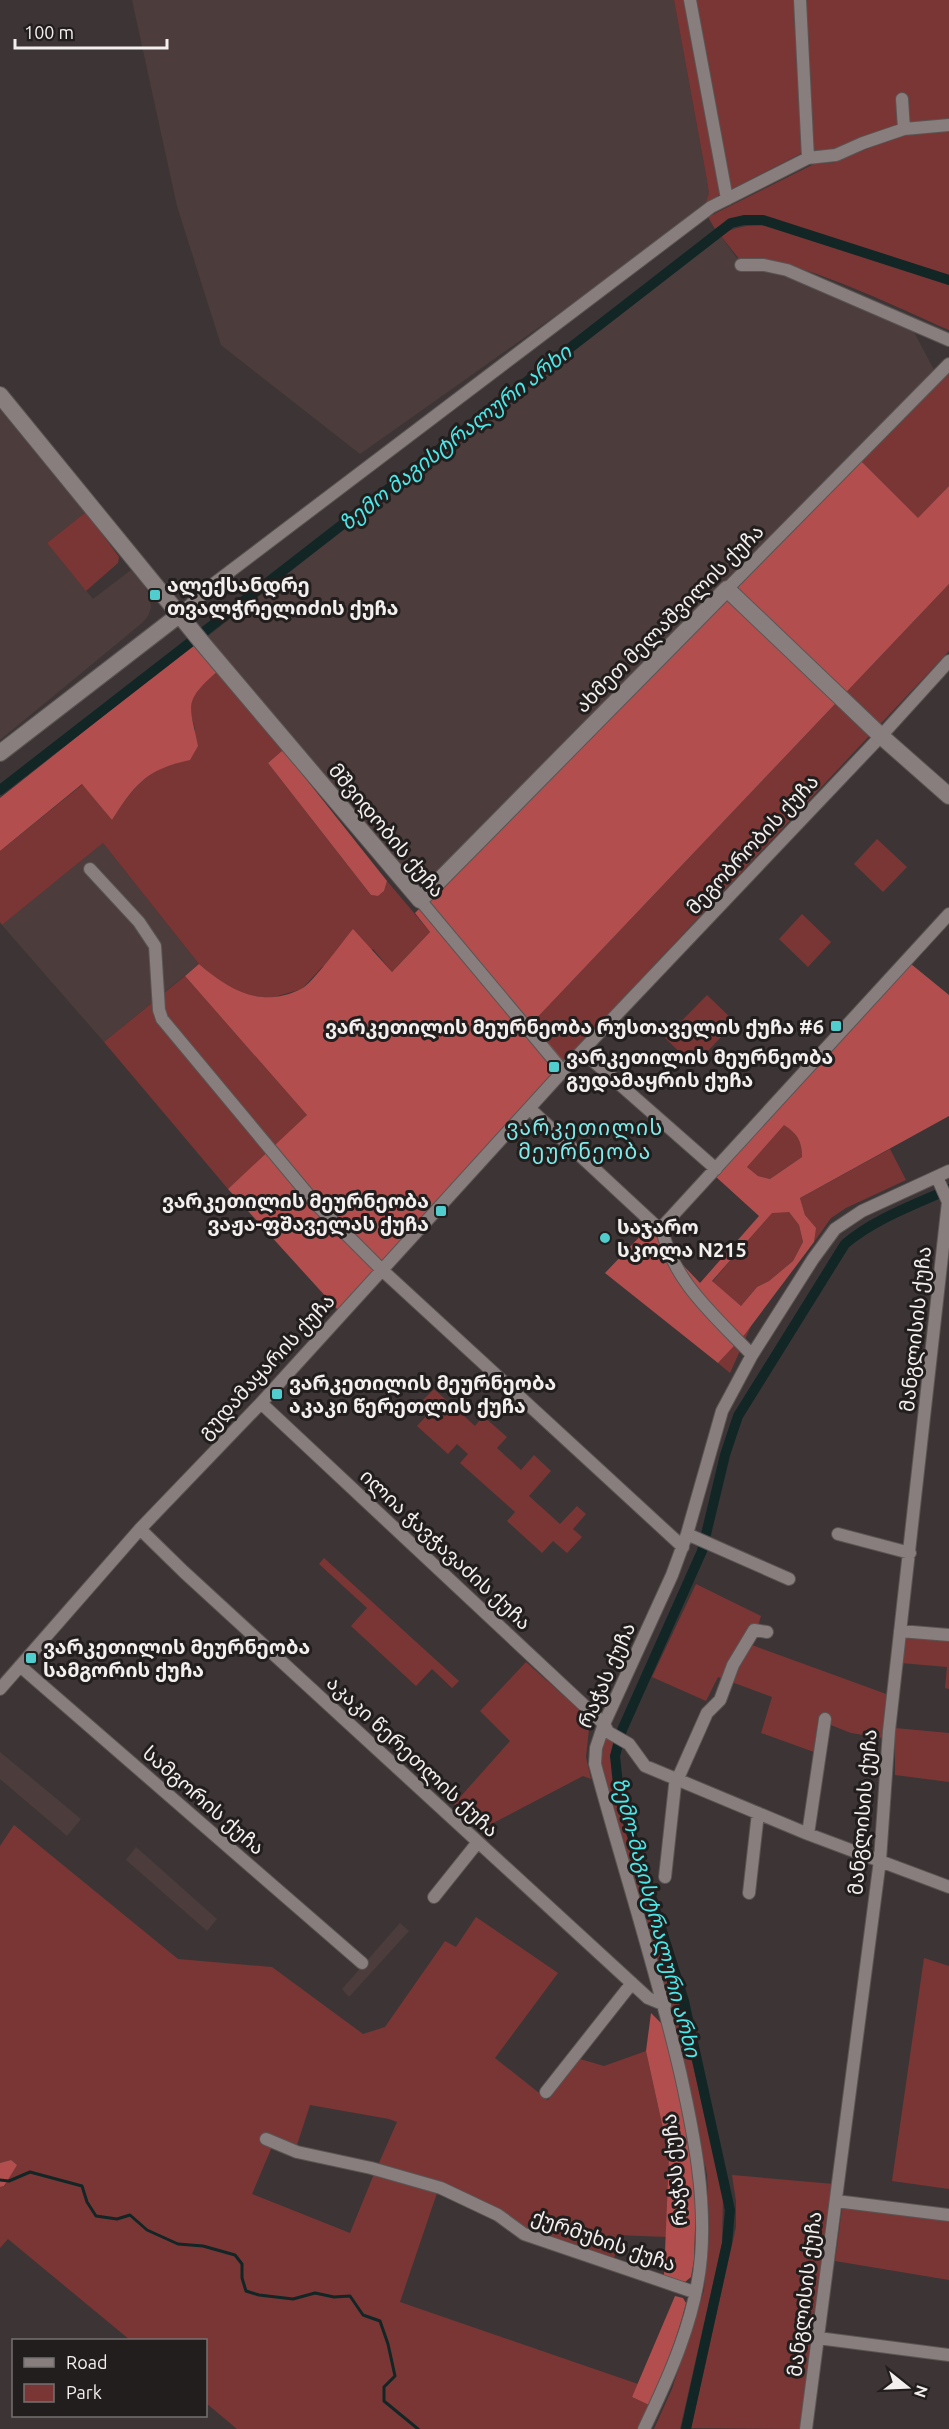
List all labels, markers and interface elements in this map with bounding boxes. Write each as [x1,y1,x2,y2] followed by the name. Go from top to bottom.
[15,12,166,50] scale bar
[24,22,74,42] text: 100 m
[335,339,577,536] water label: ზემო მაგისტრალური არხი
[570,519,769,718] street label: ახმეთ მელაშვილის ქუჩა
[167,573,399,620] place label: ალექსანდრე თვალჭრელიძის ქუჩა
[148,588,162,602] marker: ალექსანდრე თვალჭრელიძის ქუჩა
[323,758,450,903] street label: მშვიდობის ქუჩა
[681,769,823,919] street label: მეგობრობის ქუჩა
[325,1015,824,1039] place label: ვარკეთილის მეურნეობა რუსთაველის ქუჩა #6
[829,1019,843,1033] marker: ვარკეთილის მეურნეობა რუსთაველის ქუჩა #6
[566,1045,833,1093] place label: ვარკეთილის მეურნეობა გუდამაყრის ქუჩა
[547,1060,561,1074] marker: ვარკეთილის მეურნეობა გუდამაყრის ქუჩა
[506,1115,664,1164] district label: ვარკეთილის მეურნეობა
[162,1189,429,1236] place label: ვარკეთილის მეურნეობა ვაჟა-ფშაველას ქუჩა
[434,1204,448,1218] marker: ვარკეთილის მეურნეობა ვაჟა-ფშაველას ქუჩა
[617,1215,747,1262] place label: საჯარო სკოლა N215
[598,1231,612,1245] marker: საჯარო სკოლა N215
[895,1245,937,1413] street label: მანგლისის ქუჩა
[193,1289,340,1445] street label: გუდამაყარის ქუჩა
[289,1371,556,1418] place label: ვარკეთილის მეურნეობა აკაკი წერეთლის ქუჩა
[270,1387,284,1401] marker: ვარკეთილის მეურნეობა აკაკი წერეთლის ქუჩა
[355,1464,536,1636] street label: ილია ჭავჭავაძის ქუჩა
[573,1619,640,1732] street label: რაჭას ქუჩა
[43,1635,310,1682] place label: ვარკეთილის მეურნეობა სამგორის ქუჩა
[24,1651,38,1665] marker: ვარკეთილის მეურნეობა სამგორის ქუჩა
[321,1671,503,1843] street label: აკაკი წერეთლის ქუჩა
[843,1728,883,1896] street label: მანგლისის ქუჩა
[138,1741,269,1860] street label: სამგორის ქუჩა
[606,1775,706,2061] water label: ზემო-მაგისტრალური არხი
[657,2113,692,2227] street label: რაჭას ქუჩა
[529,2205,679,2276] street label: ქურმუხის ქუჩა
[782,2210,828,2378] street label: მანგლისის ქუჩა
[12,2339,207,2417] legend
[66,2352,108,2372] text: Road
[877,2357,937,2417] north arrow
[66,2382,102,2402] text: Park
[911,2383,932,2400] text: N

